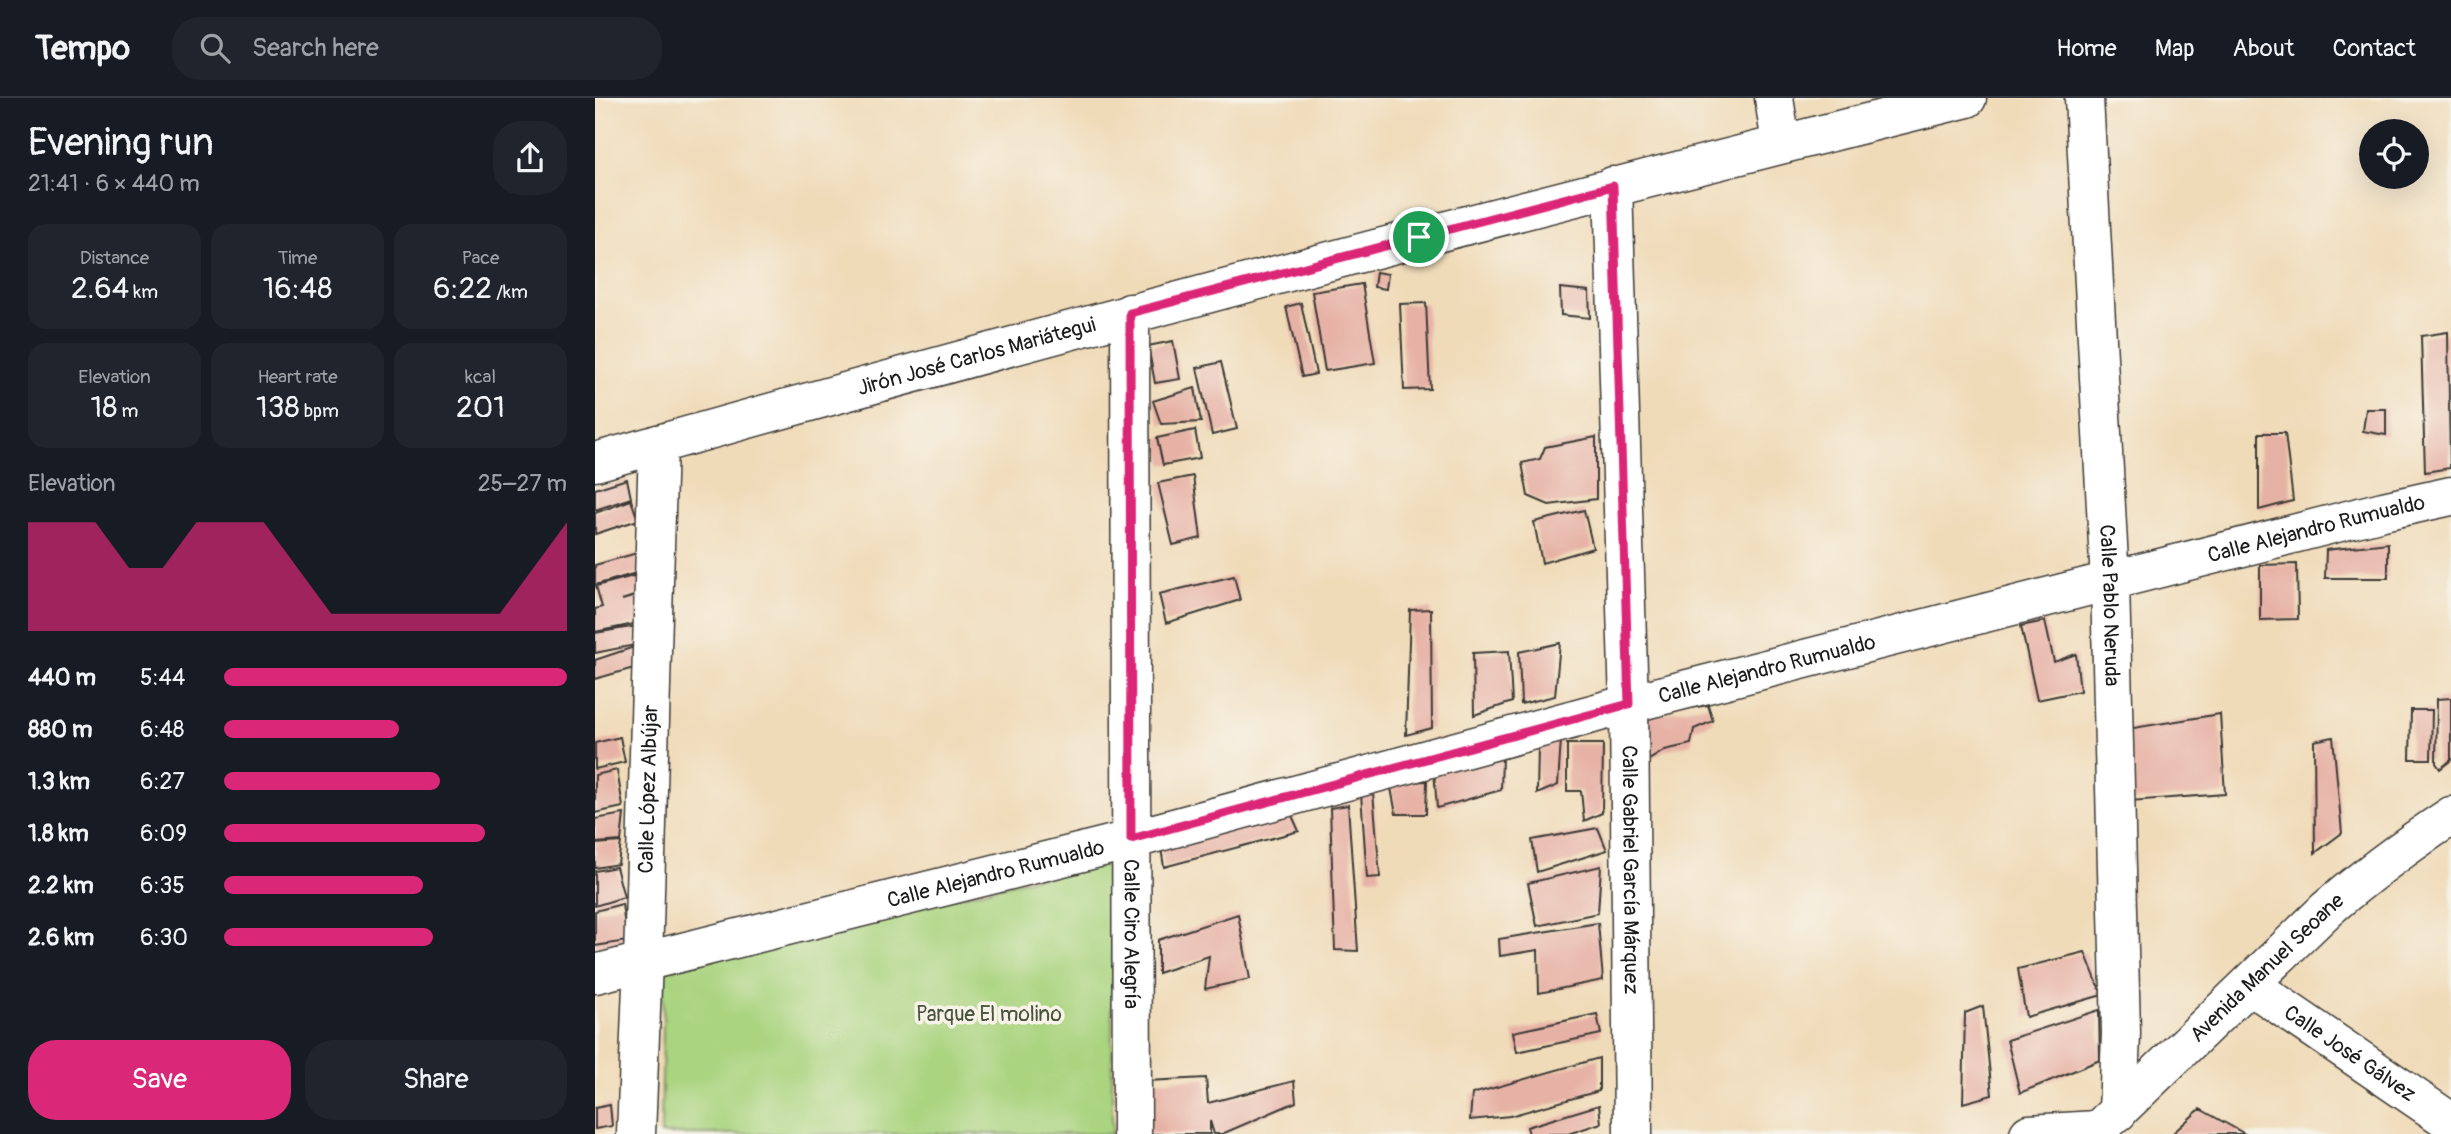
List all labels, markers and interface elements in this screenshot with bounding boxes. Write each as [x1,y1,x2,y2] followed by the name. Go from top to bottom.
[172,17,662,80] search box
[35,28,130,69] text: Tempo
[196,29,234,67] icon: search
[252,32,379,64] text: Search here
[2056,34,2117,63] text: Home
[2155,34,2195,63] text: Map
[2233,34,2295,63] text: About
[2333,34,2416,63] text: Contact
[28,119,214,167] text: Evening run
[2359,119,2429,189] map controls
[2359,119,2429,189] button: locate
[493,121,567,195] button: share
[28,169,200,198] text: 21:41 · 6 × 440 m
[1389,207,1449,267] pin
[1400,218,1438,256] icon: arrive
[80,246,149,270] text: Distance
[278,246,317,270] text: Time
[462,246,499,270] text: Pace
[71,270,129,307] text: 2.64
[263,270,332,307] text: 16:48
[433,270,492,307] text: 6:22
[129,280,158,304] text: km
[492,280,528,304] text: /km
[854,311,1099,402] street label: Jirón José Carlos Mariátegui
[78,365,151,389] text: Elevation
[257,365,338,389] text: Heart rate
[465,365,496,389] text: kcal
[91,389,117,426] text: 18
[256,389,300,426] text: 138
[456,389,505,426] text: 201
[117,399,138,423] text: m
[300,399,339,423] text: bpm
[28,469,116,498] text: Elevation
[478,469,567,498] text: 25–27 m
[2205,489,2427,569] street label: Calle Alejandro Rumualdo
[2093,524,2126,687] street label: Calle Pablo Neruda
[1656,628,1878,710] street label: Calle Alejandro Rumualdo
[28,663,96,692] text: 440 m
[140,663,185,692] text: 5:44
[633,704,664,874] street label: Calle López Albújar
[28,715,92,744] text: 880 m
[140,715,184,744] text: 6:48
[1615,745,1645,994] street label: Calle Gabriel García Márquez
[28,767,90,796] text: 1.3 km
[140,767,185,796] text: 6:27
[28,819,89,848] text: 1.8 km
[140,819,187,848] text: 6:09
[884,834,1107,914] street label: Calle Alejandro Rumualdo
[1117,859,1145,1009] street label: Calle Ciro Alegría
[28,871,94,900] text: 2.2 km
[140,871,185,900] text: 6:35
[2184,887,2350,1048] street label: Avenida Manuel Seoane
[28,923,94,952] text: 2.6 km
[140,923,188,952] text: 6:30
[2279,999,2421,1108] street label: Calle José Gálvez
[916,1001,1062,1028] park label: Parque El molino
[28,1040,291,1120] button: Save
[305,1040,567,1120] button: Share

